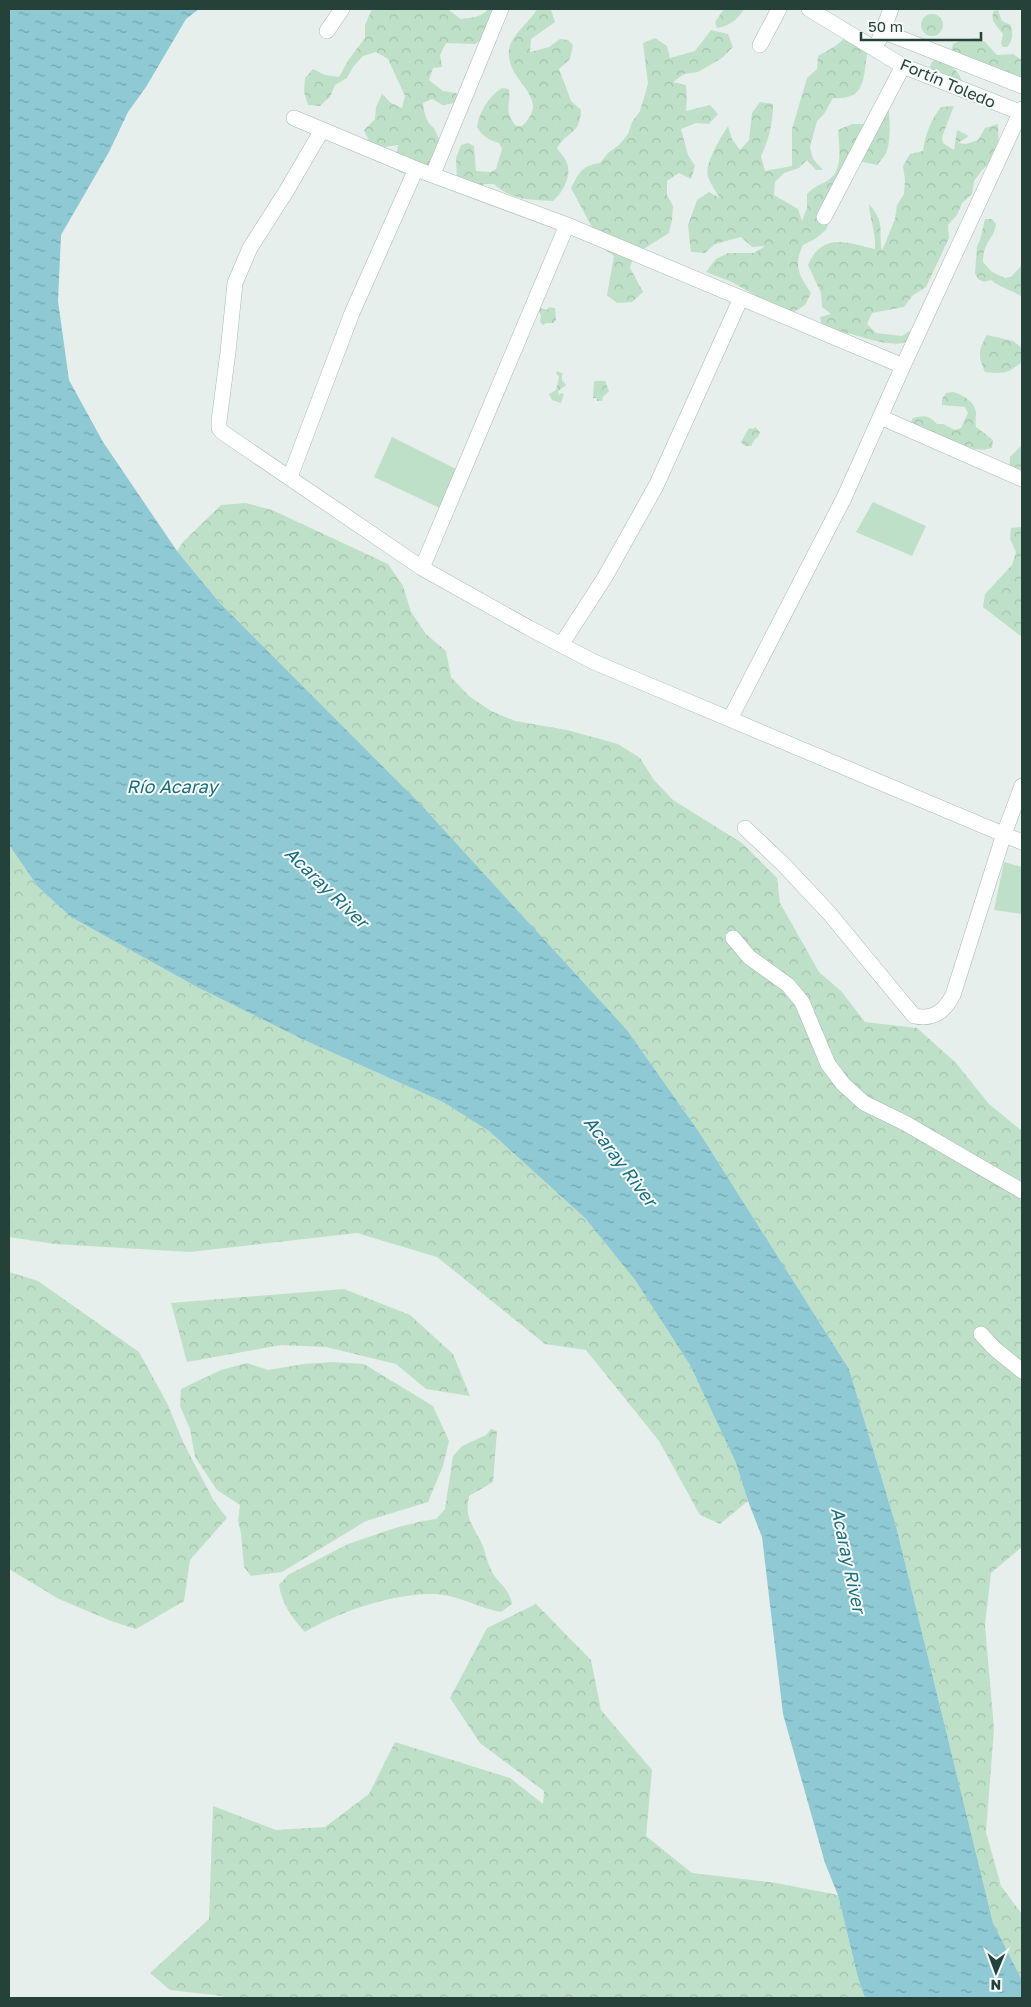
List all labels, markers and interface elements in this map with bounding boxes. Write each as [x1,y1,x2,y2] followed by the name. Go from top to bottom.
[861,10,981,42] scale bar
[868,17,903,35] text: 50 m
[897,54,999,112] street label: Fortín Toledo
[127,775,220,797] water label: Río Acaray
[281,842,375,934] water label: Acaray River
[580,1112,664,1213] water label: Acaray River
[827,1505,872,1618] water label: Acaray River
[971,1947,1021,1997] north arrow
[990,1977,1001,1994] text: N

